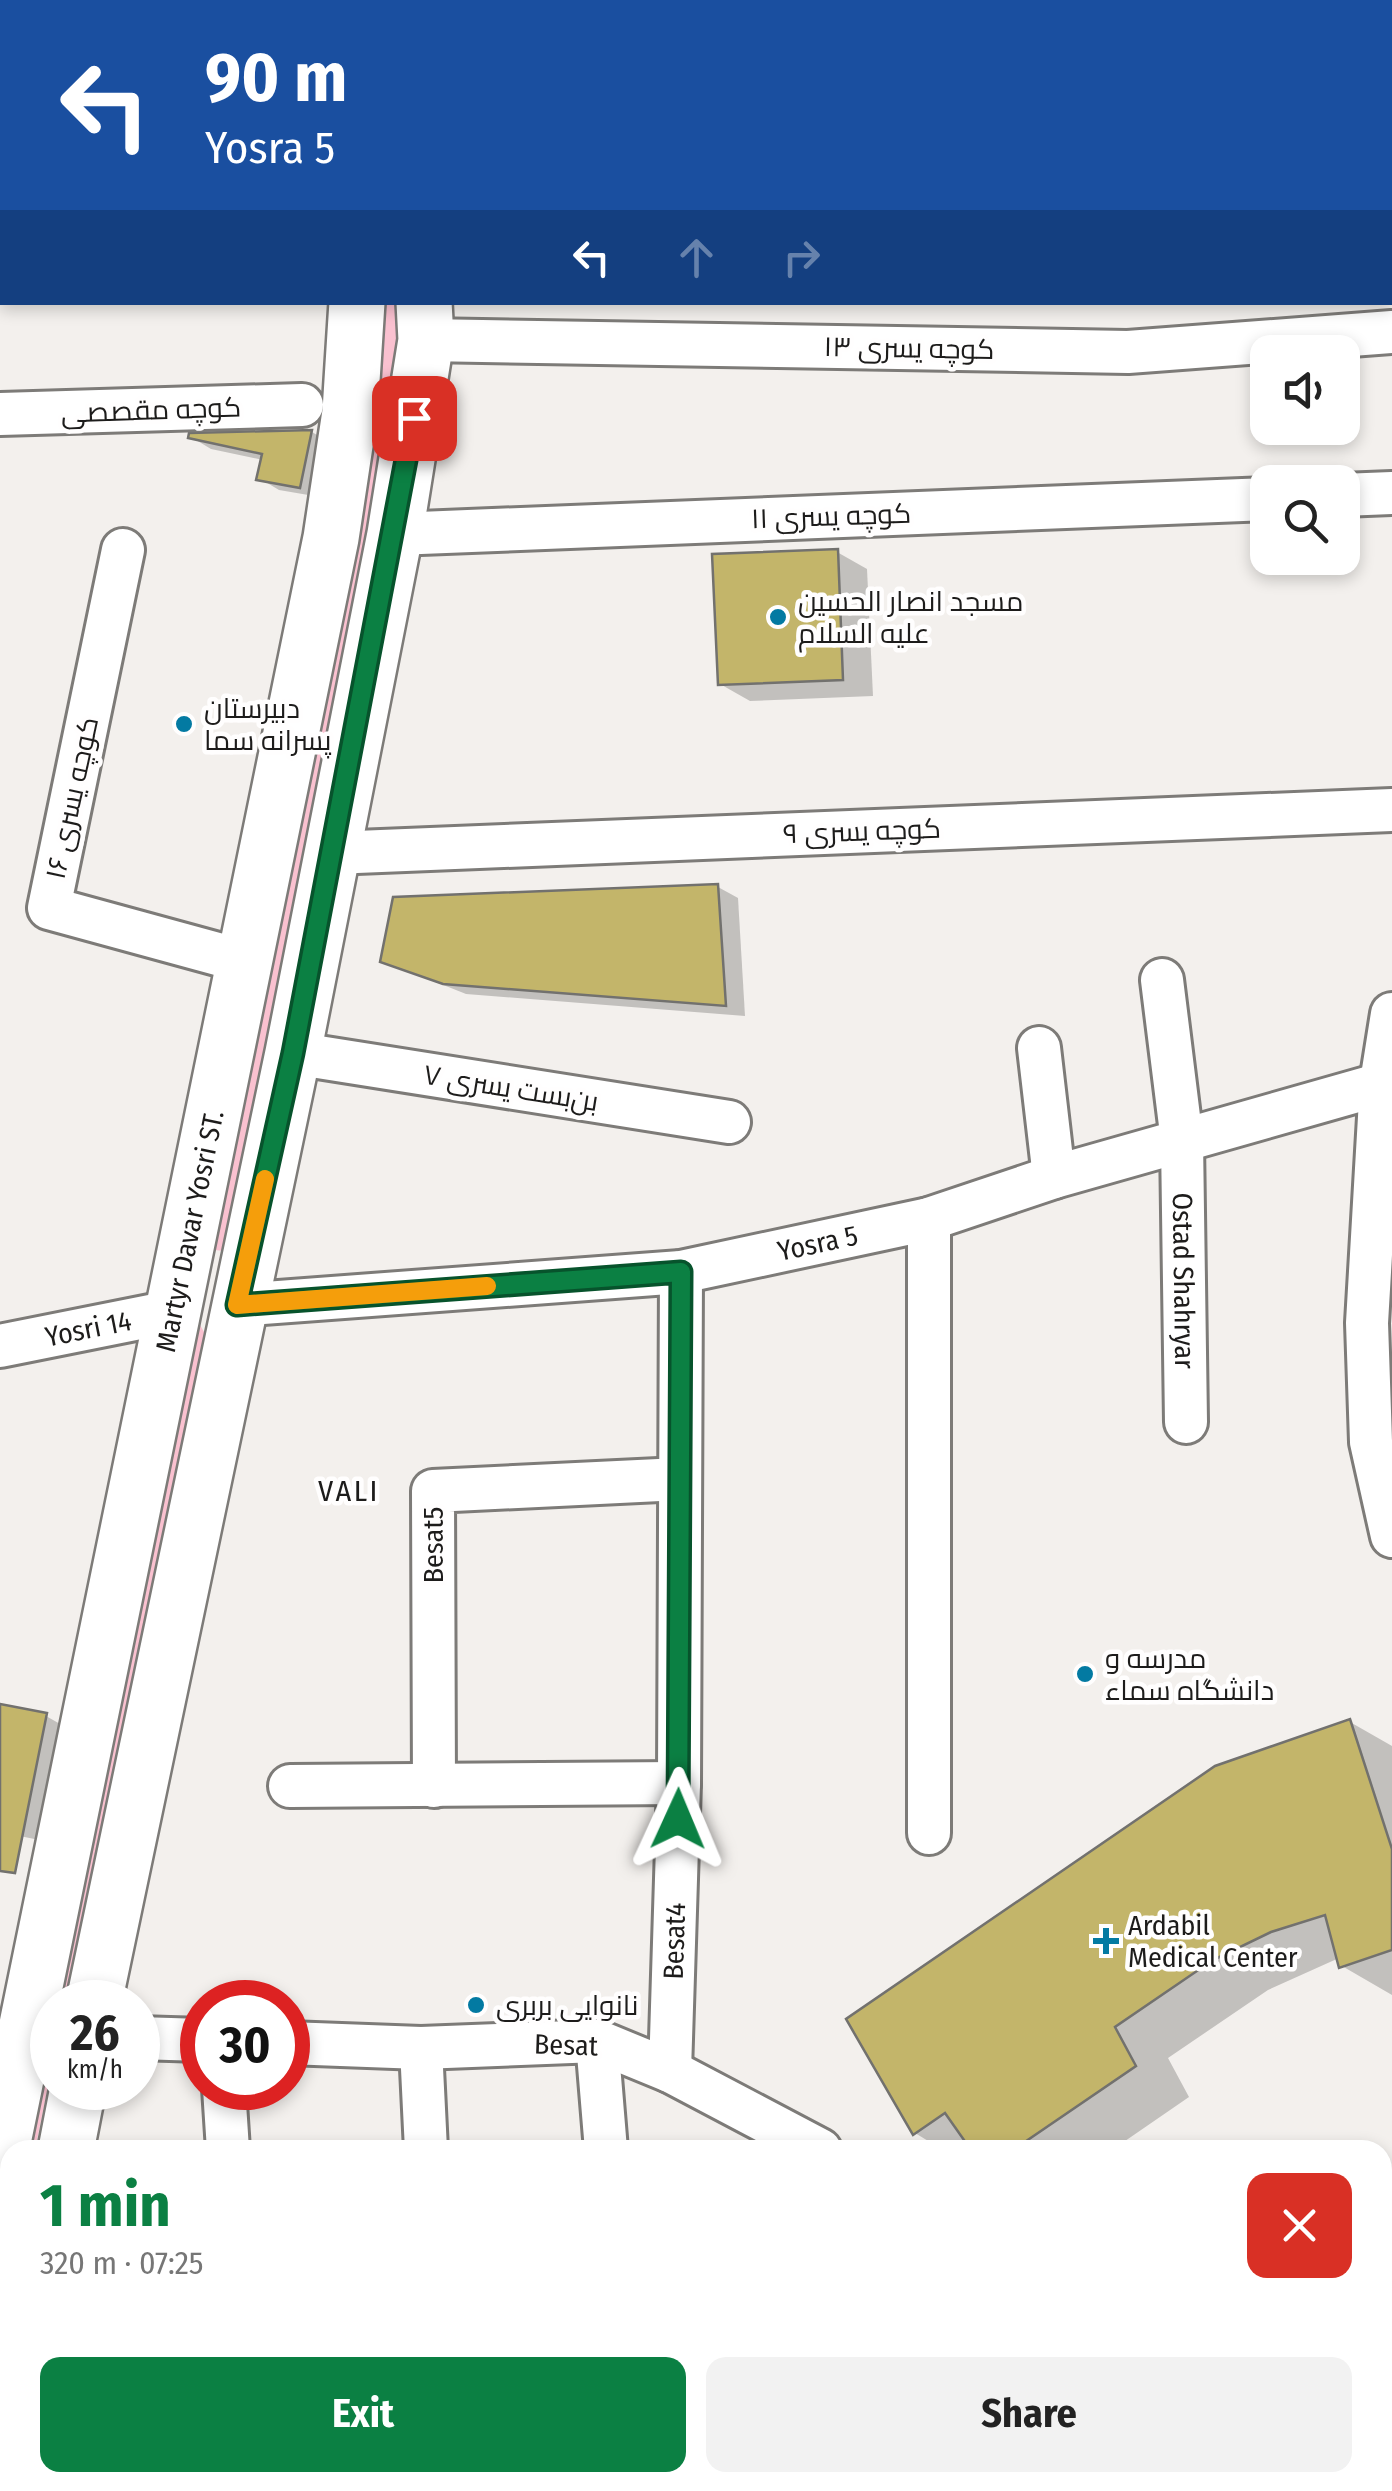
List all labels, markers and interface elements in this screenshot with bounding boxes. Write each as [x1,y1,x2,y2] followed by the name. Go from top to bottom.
[205,36,347,120] text: 90 m
[40,40,170,170] icon: left
[205,121,335,175] text: Yosra 5
[564,230,619,285] icon: left
[669,230,724,285] icon: ahead
[774,230,829,285] icon: right
[823,330,995,368] street label: کوچه یسری ۱۳
[1250,335,1360,575] map controls
[1250,335,1360,445] button: sound
[372,376,457,461] pin
[60,390,242,432] street label: کوچه مقصصی
[387,391,442,446] icon: arrive
[1250,465,1360,575] button: search
[750,497,912,537] street label: کوچه یسری ۱۱
[798,585,1024,653] place label: مسجد انصار الحسین علیه السلام
[767,606,789,628] marker: مسجد انصار الحسین علیه السلام
[204,692,332,759] place label: دبیرستان پسرانه سما
[173,713,195,735] marker: دبیرستان پسرانه سما
[39,714,107,883] street label: کوچه یسری ۱۶
[783,812,941,852] street label: کوچه یسری ۹
[421,1058,601,1118] street label: بن‌بست یسری ۷
[148,1107,230,1355] street label: Martyr Davar Yosri ST.
[1166,1192,1202,1369] street label: Ostad Shahryar
[775,1218,861,1267] street label: Yosra 5
[42,1304,134,1353] street label: Yosri 14
[318,1473,380,1509] district label: VALI
[417,1507,450,1583] street label: Besat5
[1105,1642,1274,1707] place label: مدرسه و دانشگاه سماء
[1074,1663,1096,1685] marker: مدرسه و دانشگاه سماء
[626,1767,730,1871] position arrow
[656,1902,692,1980] street label: Besat4
[1128,1909,1298,1974] place label: Ardabil Medical Center
[1093,1928,1119,1954] marker: Ardabil Medical Center
[180,1980,310,2110] speed limit sign: 30
[496,1989,639,2022] place label: نانوایی بربری
[465,1994,487,2016] marker: نانوایی بربری
[70,2003,120,2063] text: 26
[534,2027,599,2063] street label: Besat
[67,2055,123,2085] text: km/h
[40,2170,171,2242] text: 1 min
[1247,2173,1352,2278] button: close
[40,2244,204,2282] text: 320 m · 07:25
[40,2357,686,2472] button: Exit
[706,2357,1352,2472] button: Share

